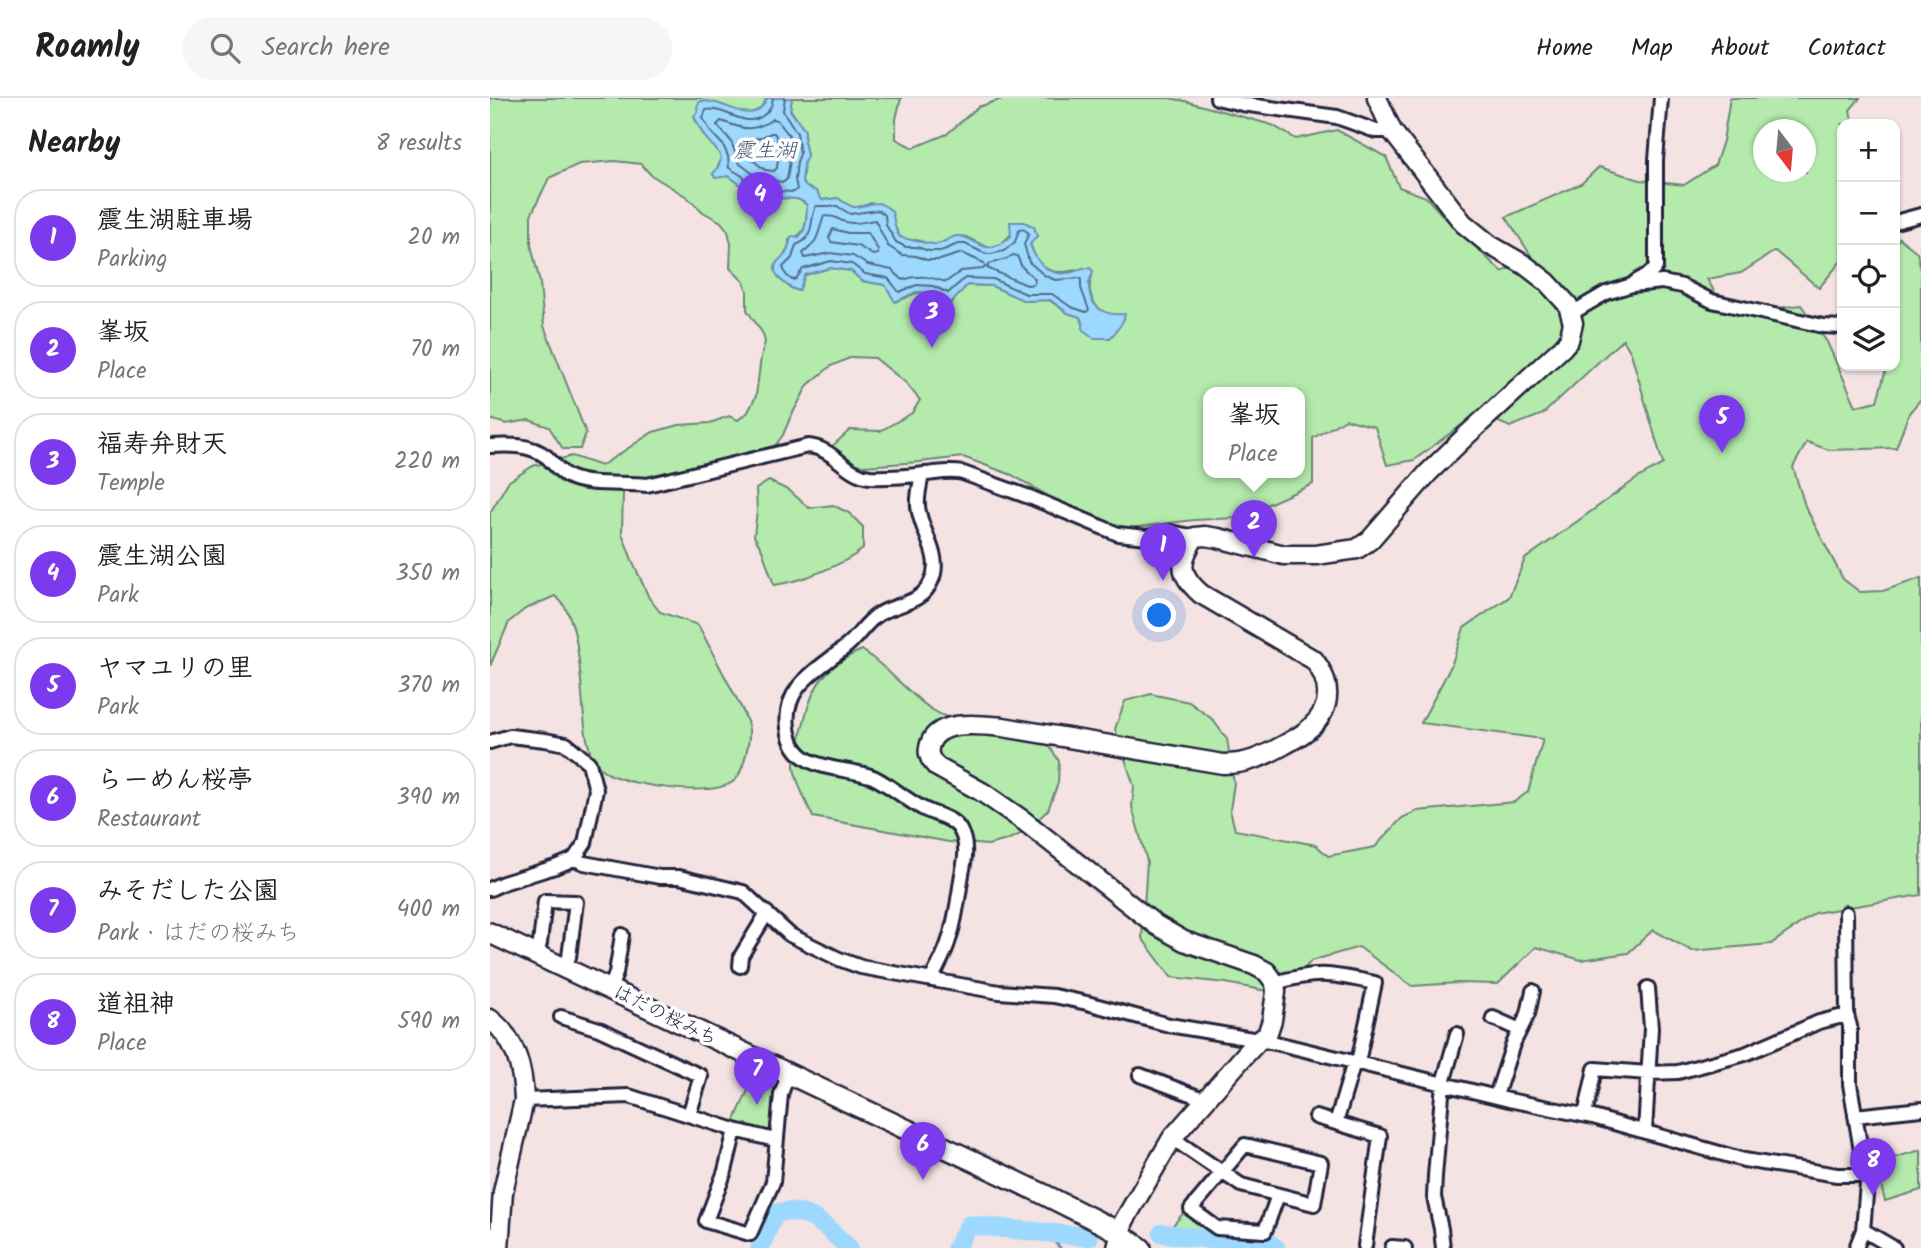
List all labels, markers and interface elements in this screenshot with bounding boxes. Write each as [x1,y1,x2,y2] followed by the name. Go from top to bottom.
[182,17,672,80] search box
[35,22,140,75] text: Roamly
[262,27,390,69] text: Search here
[206,29,244,67] icon: search
[1536,29,1593,68] text: Home
[1631,29,1673,68] text: Map
[1711,29,1769,68] text: About
[1807,29,1886,68] text: Contact
[1753,119,1816,182] north arrow
[1837,119,1900,371] map controls
[1837,119,1900,182] button: +
[28,120,120,168] text: Nearby
[376,126,462,162] text: 8 results
[734,135,798,168] water label: 震生湖
[737,172,783,230] pin: 4
[1837,182,1900,245] button: −
[97,200,253,242] text: 震生湖駐車場
[50,220,56,256] text: 1
[408,220,460,256] text: 20 m
[97,242,167,278] text: Parking
[1837,245,1900,308] button: locate
[909,290,955,348] pin: 3
[1837,308,1900,371] button: layers
[97,312,149,354] text: 峯坂
[46,332,60,368] text: 2
[410,332,460,368] text: 70 m
[97,354,147,390] text: Place
[1203,387,1305,478] popup
[1228,395,1280,437] text: 峯坂
[1699,395,1745,453] pin: 5
[97,424,227,466] text: 福寿弁財天
[1228,437,1277,473] text: Place
[47,444,59,480] text: 3
[394,444,460,480] text: 220 m
[97,466,165,502] text: Temple
[1231,500,1277,558] pin: 2
[1140,523,1186,581] pin: 1
[97,536,227,578] text: 震生湖公園
[47,556,59,592] text: 4
[395,556,460,592] text: 350 m
[97,578,139,614] text: Park
[1142,598,1176,632] your location
[97,648,253,690] text: ヤマユリの里
[47,668,59,704] text: 5
[397,668,460,704] text: 370 m
[97,690,139,726] text: Park
[97,760,253,802] text: らーめん桜亭
[47,780,59,816] text: 6
[397,780,460,816] text: 390 m
[97,802,201,838] text: Restaurant
[97,871,279,913] text: みそだした公園
[48,892,58,928] text: 7
[397,892,460,928] text: 400 m
[97,916,300,952] text: Park · はだの桜みち
[608,978,722,1054] street label: はだの桜みち
[97,984,175,1026] text: 道祖神
[46,1004,60,1040] text: 8
[397,1004,460,1040] text: 590 m
[97,1026,147,1062] text: Place
[734,1047,780,1105] pin: 7
[900,1122,946,1180] pin: 6
[1850,1138,1896,1196] pin: 8

